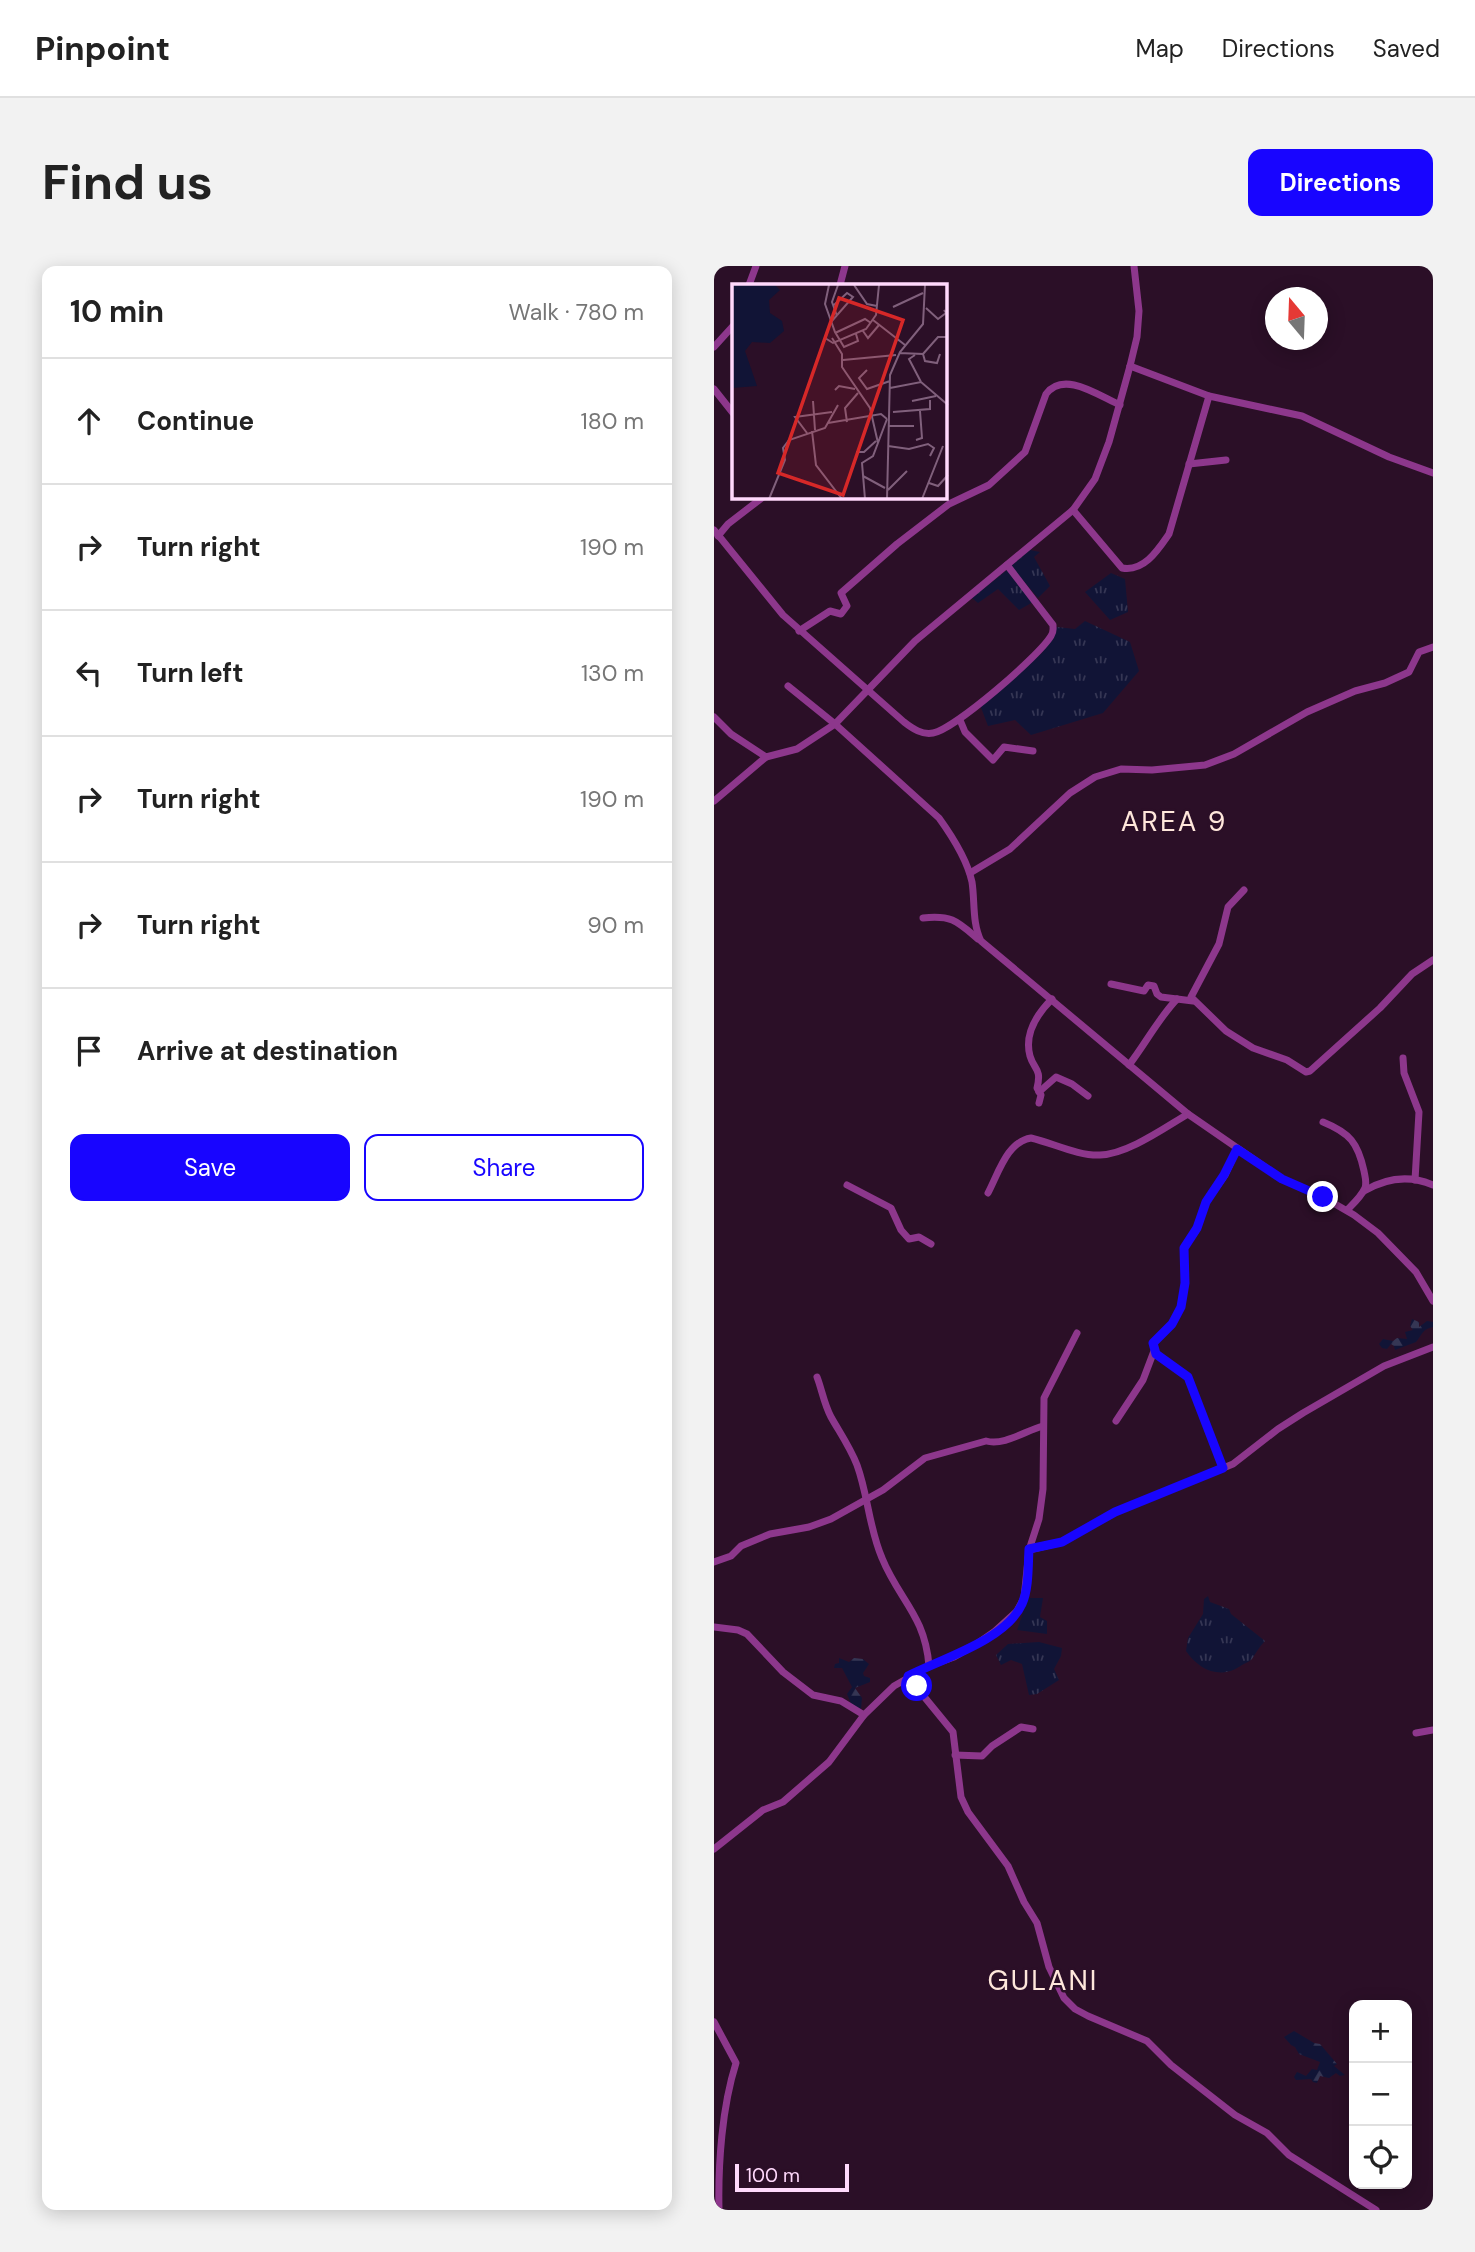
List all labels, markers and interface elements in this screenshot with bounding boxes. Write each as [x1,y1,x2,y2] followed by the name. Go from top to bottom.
[35,27,170,70] text: Pinpoint
[1136,33,1184,64] text: Map
[1222,33,1335,64] text: Directions
[1373,33,1440,64] text: Saved
[1248,149,1433,216] button: Directions
[42,150,213,214] text: Find us
[732,284,947,499] inset map
[1265,287,1328,350] north arrow
[70,292,164,331] text: 10 min
[509,297,644,327] text: Walk · 780 m
[70,402,108,440] icon: ahead
[137,404,254,438] text: Continue
[580,406,644,436] text: 180 m
[70,528,108,566] icon: right
[137,530,261,564] text: Turn right
[580,532,644,562] text: 190 m
[70,654,108,692] icon: left
[137,656,244,690] text: Turn left
[581,658,644,688] text: 130 m
[70,780,108,818] icon: right
[137,782,261,816] text: Turn right
[580,784,644,814] text: 190 m
[1121,803,1227,840] district label: AREA 9
[70,906,108,944] icon: right
[137,908,261,942] text: Turn right
[587,910,644,940] text: 90 m
[70,1032,108,1070] icon: arrive
[137,1034,398,1068] text: Arrive at destination
[70,1134,350,1201] button: Save
[364,1134,644,1201] button: Share
[1307,1181,1338,1212] route end
[901,1670,932,1701] route start
[988,1962,1098,1999] district label: GULANI
[1349,2000,1412,2189] map controls
[1349,2000,1412,2063] button: +
[1349,2063,1412,2126] button: −
[1349,2126,1412,2189] button: locate
[735,2161,849,2193] scale bar
[746,2163,800,2188] text: 100 m

